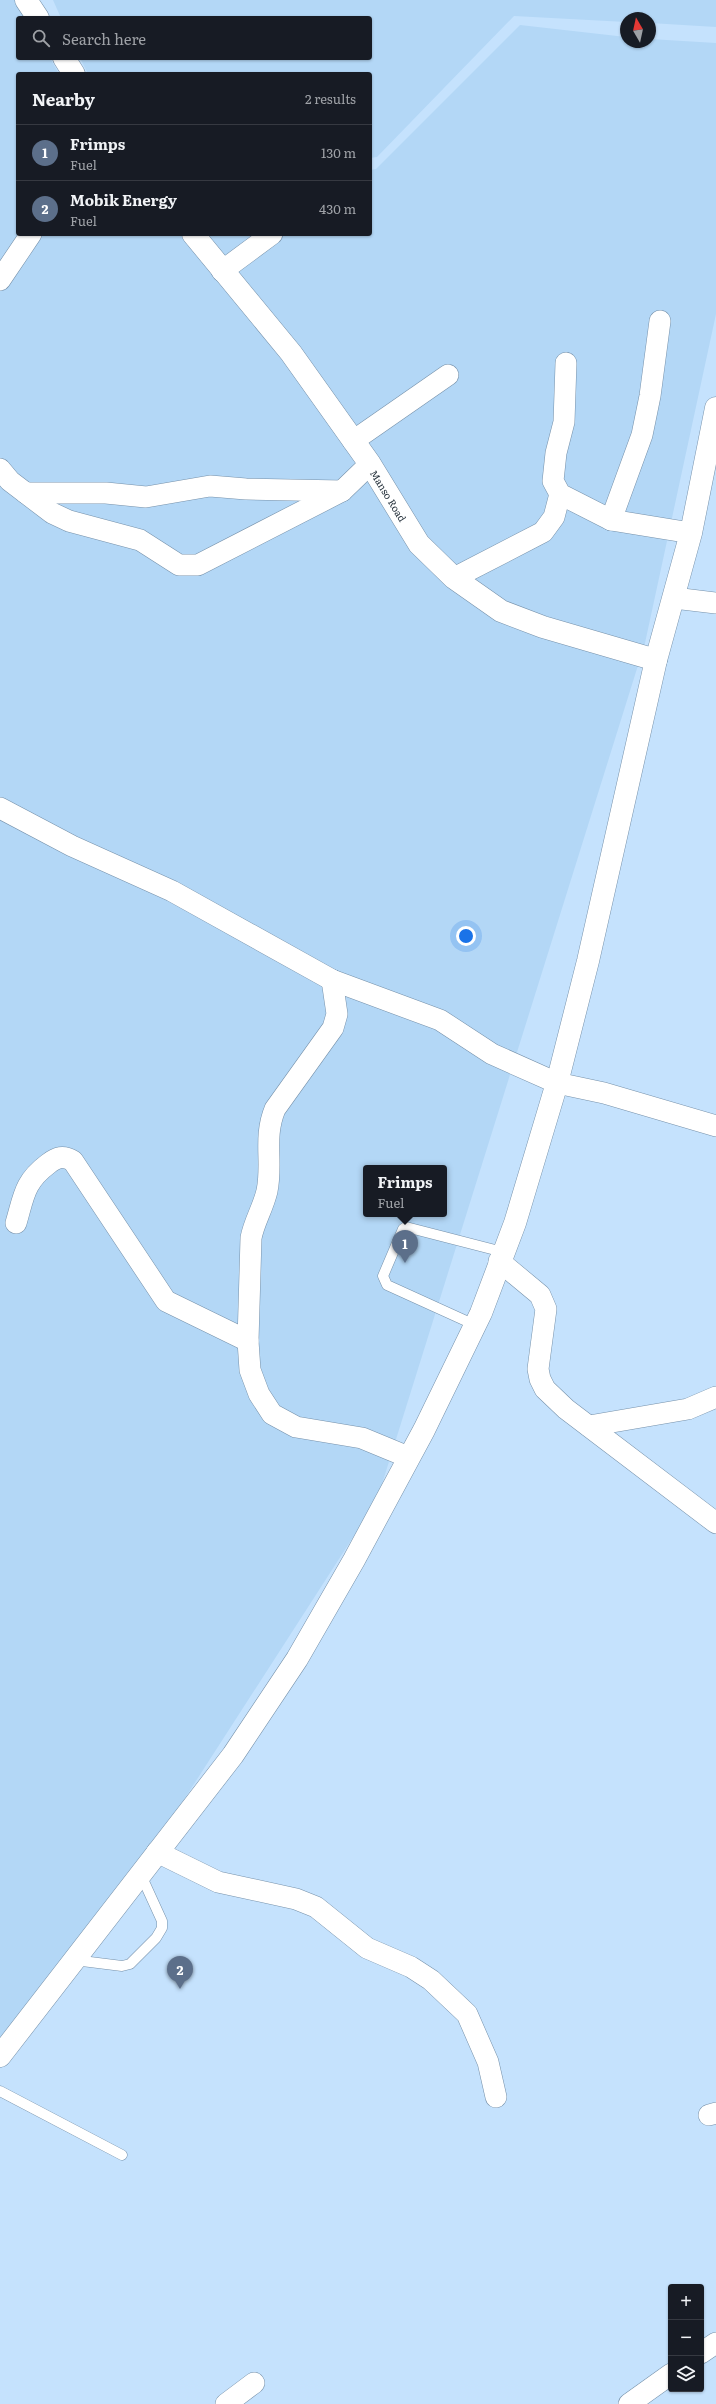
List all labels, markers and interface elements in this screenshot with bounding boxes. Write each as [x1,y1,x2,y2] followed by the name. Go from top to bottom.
[620,12,656,48] north arrow
[16,16,372,60] search box
[30,27,52,49] icon: search
[62,27,146,50] text: Search here
[32,86,95,111] text: Nearby
[305,89,356,108] text: 2 results
[70,132,125,155] text: Frimps
[42,143,48,162] text: 1
[321,143,356,162] text: 130 m
[70,155,97,174] text: Fuel
[70,188,177,211] text: Mobik Energy
[42,199,48,218] text: 2
[319,199,356,218] text: 430 m
[70,211,97,230] text: Fuel
[367,466,411,524] street label: Manso Road
[456,926,476,946] your location
[363,1165,447,1217] popup
[377,1170,433,1193] text: Frimps
[377,1193,404,1212] text: Fuel
[392,1230,418,1263] pin: 1
[167,1956,193,1989] pin: 2
[668,2284,704,2392] map controls
[668,2284,704,2320] button: +
[668,2320,704,2356] button: −
[668,2356,704,2392] button: layers

